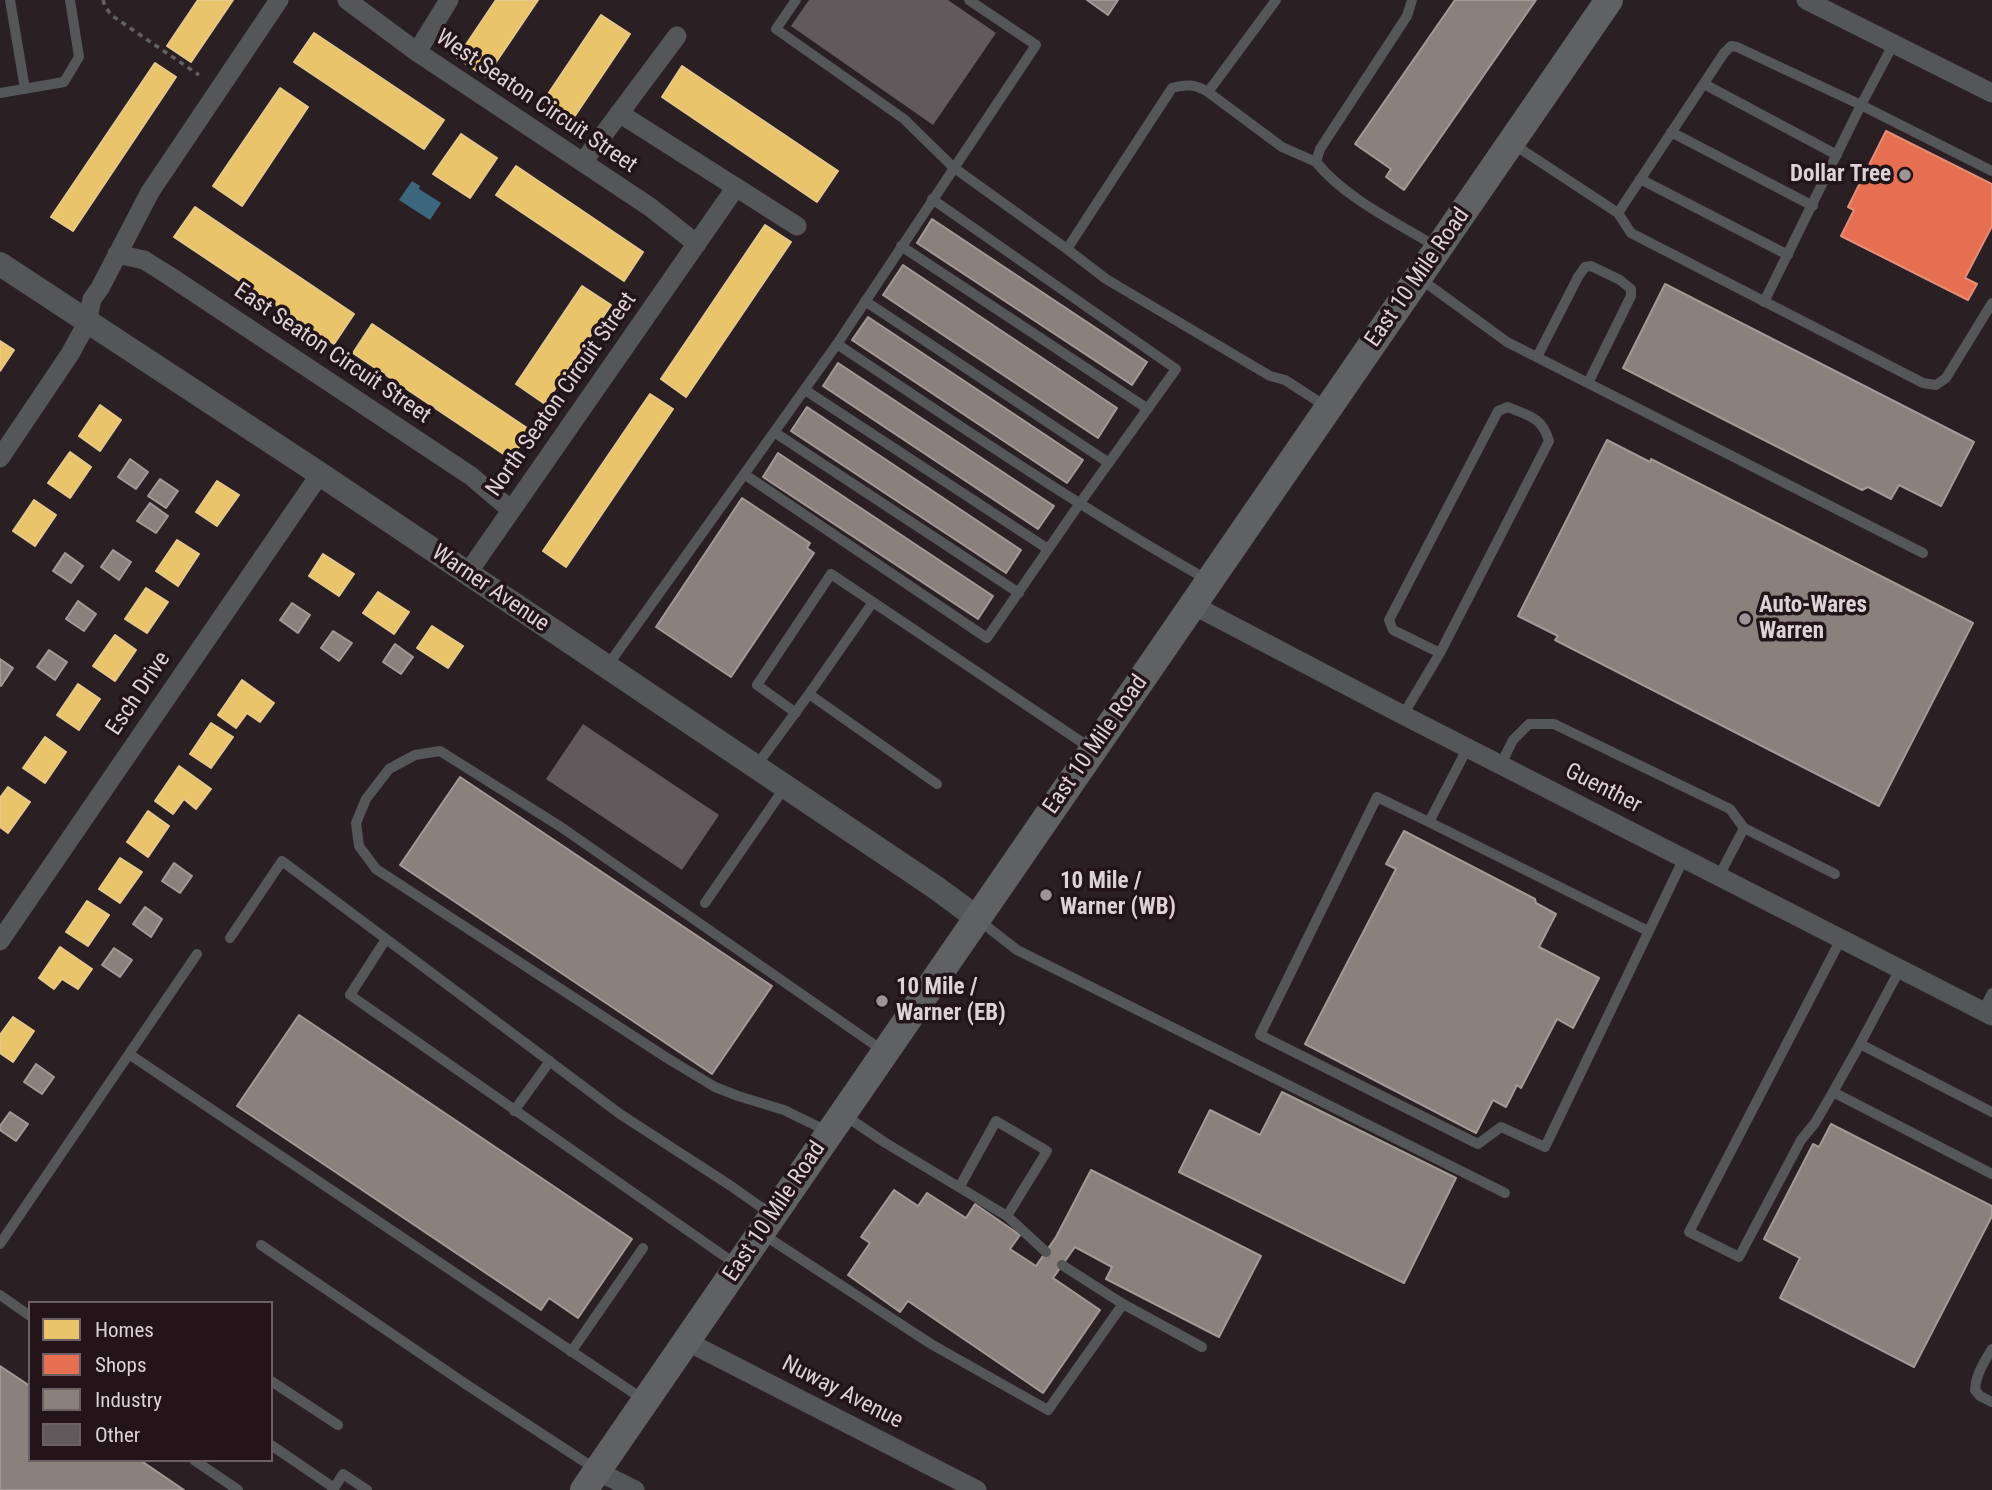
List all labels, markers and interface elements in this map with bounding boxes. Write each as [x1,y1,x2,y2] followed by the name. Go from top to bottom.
[430,24,642,180] street label: West Seaton Circuit Street
[1790,161,1891,189] place label: Dollar Tree
[1897,167,1913,183] marker: Dollar Tree
[1360,203,1476,353] street label: East 10 Mile Road
[228,278,436,430] street label: East Seaton Circuit Street
[481,288,643,502] street label: North Seaton Circuit Street
[426,540,554,638] street label: Warner Avenue
[1759,592,1867,646] place label: Auto-Wares Warren
[1737,611,1753,627] marker: Auto-Wares Warren
[101,647,177,741] street label: Esch Drive
[1038,670,1154,820] street label: East 10 Mile Road
[1560,758,1646,820] street label: Guenther
[1060,868,1176,922] place label: 10 Mile / Warner (WB)
[1038,887,1054,903] marker: 10 Mile / Warner (WB)
[896,974,1006,1028] place label: 10 Mile / Warner (EB)
[874,993,890,1009] marker: 10 Mile / Warner (EB)
[718,1137,832,1287] street label: East 10 Mile Road
[28,1301,273,1462] legend
[95,1318,154,1342] text: Homes
[777,1351,907,1435] street label: Nuway Avenue
[95,1353,147,1377] text: Shops
[95,1388,162,1412] text: Industry
[95,1423,140,1447] text: Other

